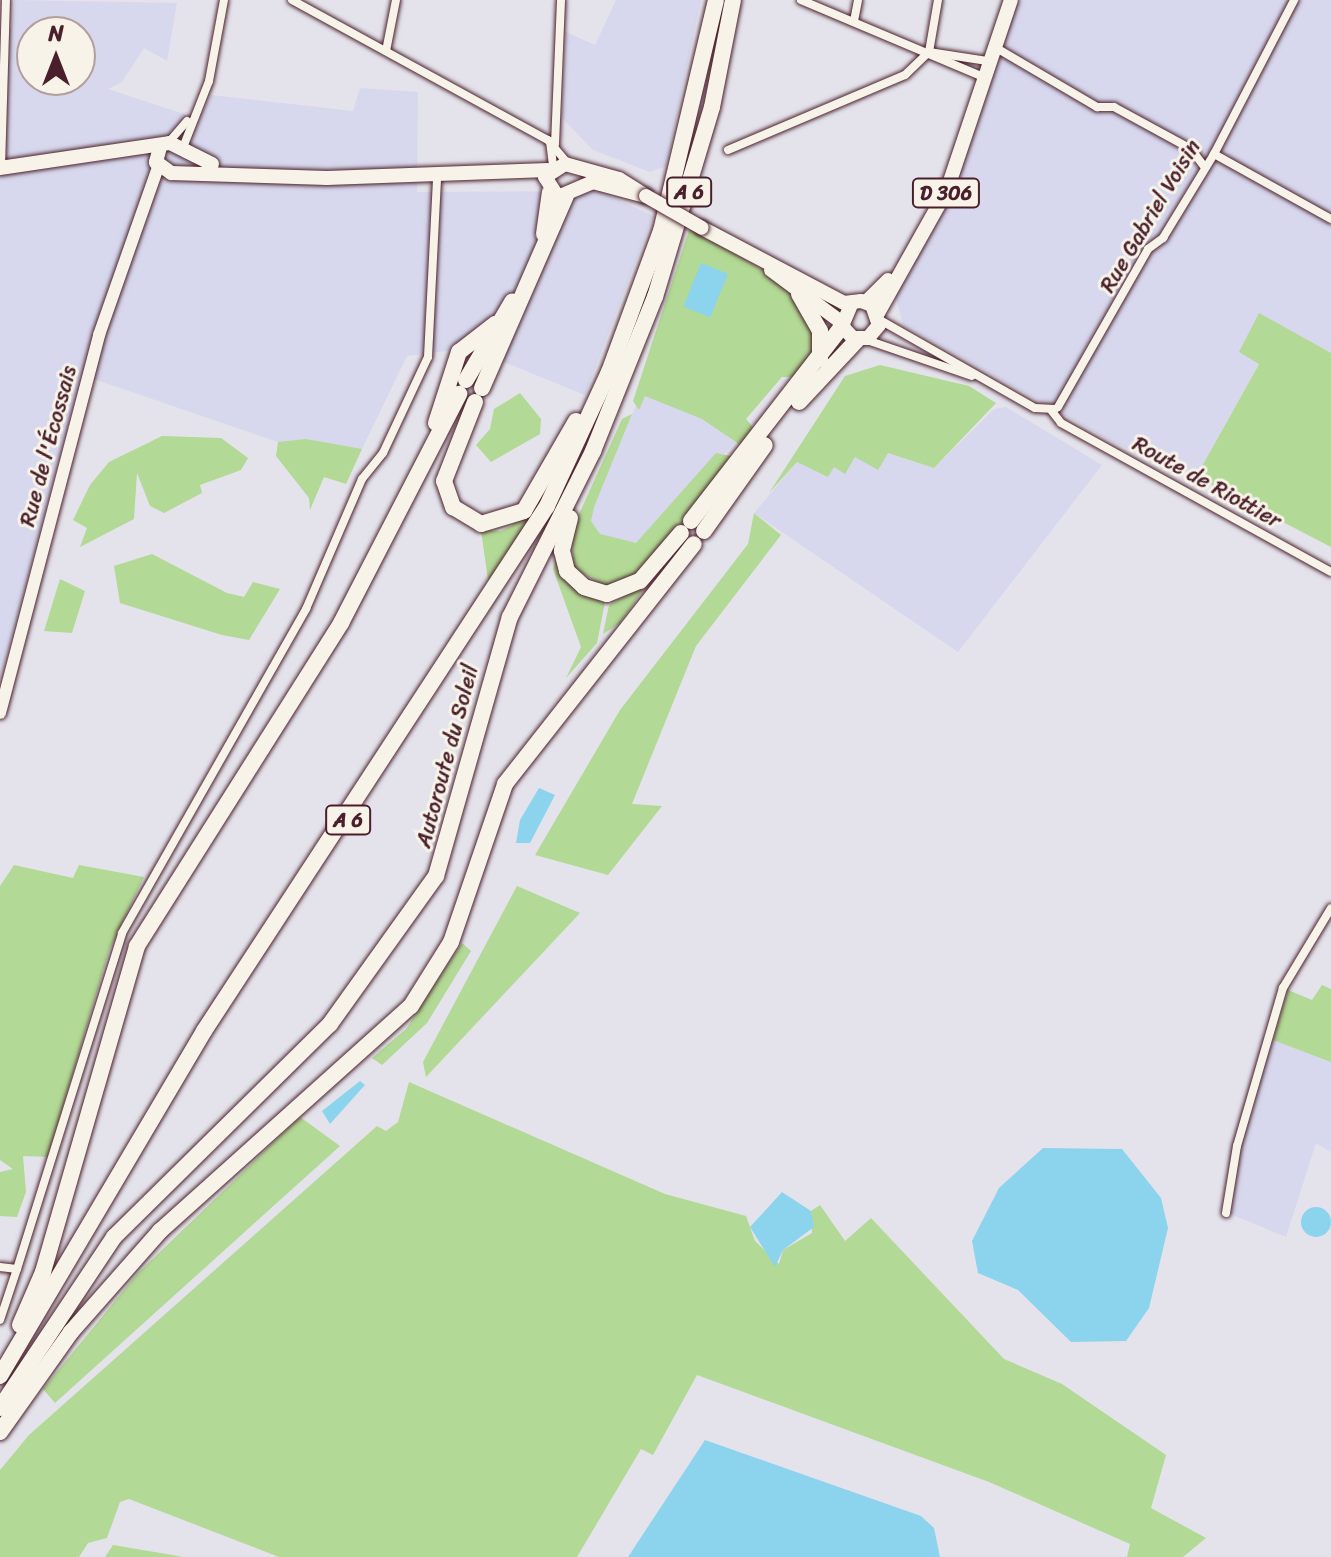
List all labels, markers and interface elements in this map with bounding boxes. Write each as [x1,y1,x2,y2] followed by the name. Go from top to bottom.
[48,14,64,53] text: N
[16,16,96,96] north arrow
[1094,135,1206,297] street label: Rue Gabriel Voisin
[665,176,713,208] road number: A 6
[910,177,982,209] road number: D 306
[14,362,82,530] street label: Rue de l'Écossais
[1128,430,1286,534] street label: Route de Riottier
[410,661,484,851] street label: Autoroute du Soleil
[324,804,372,836] road number: A 6

